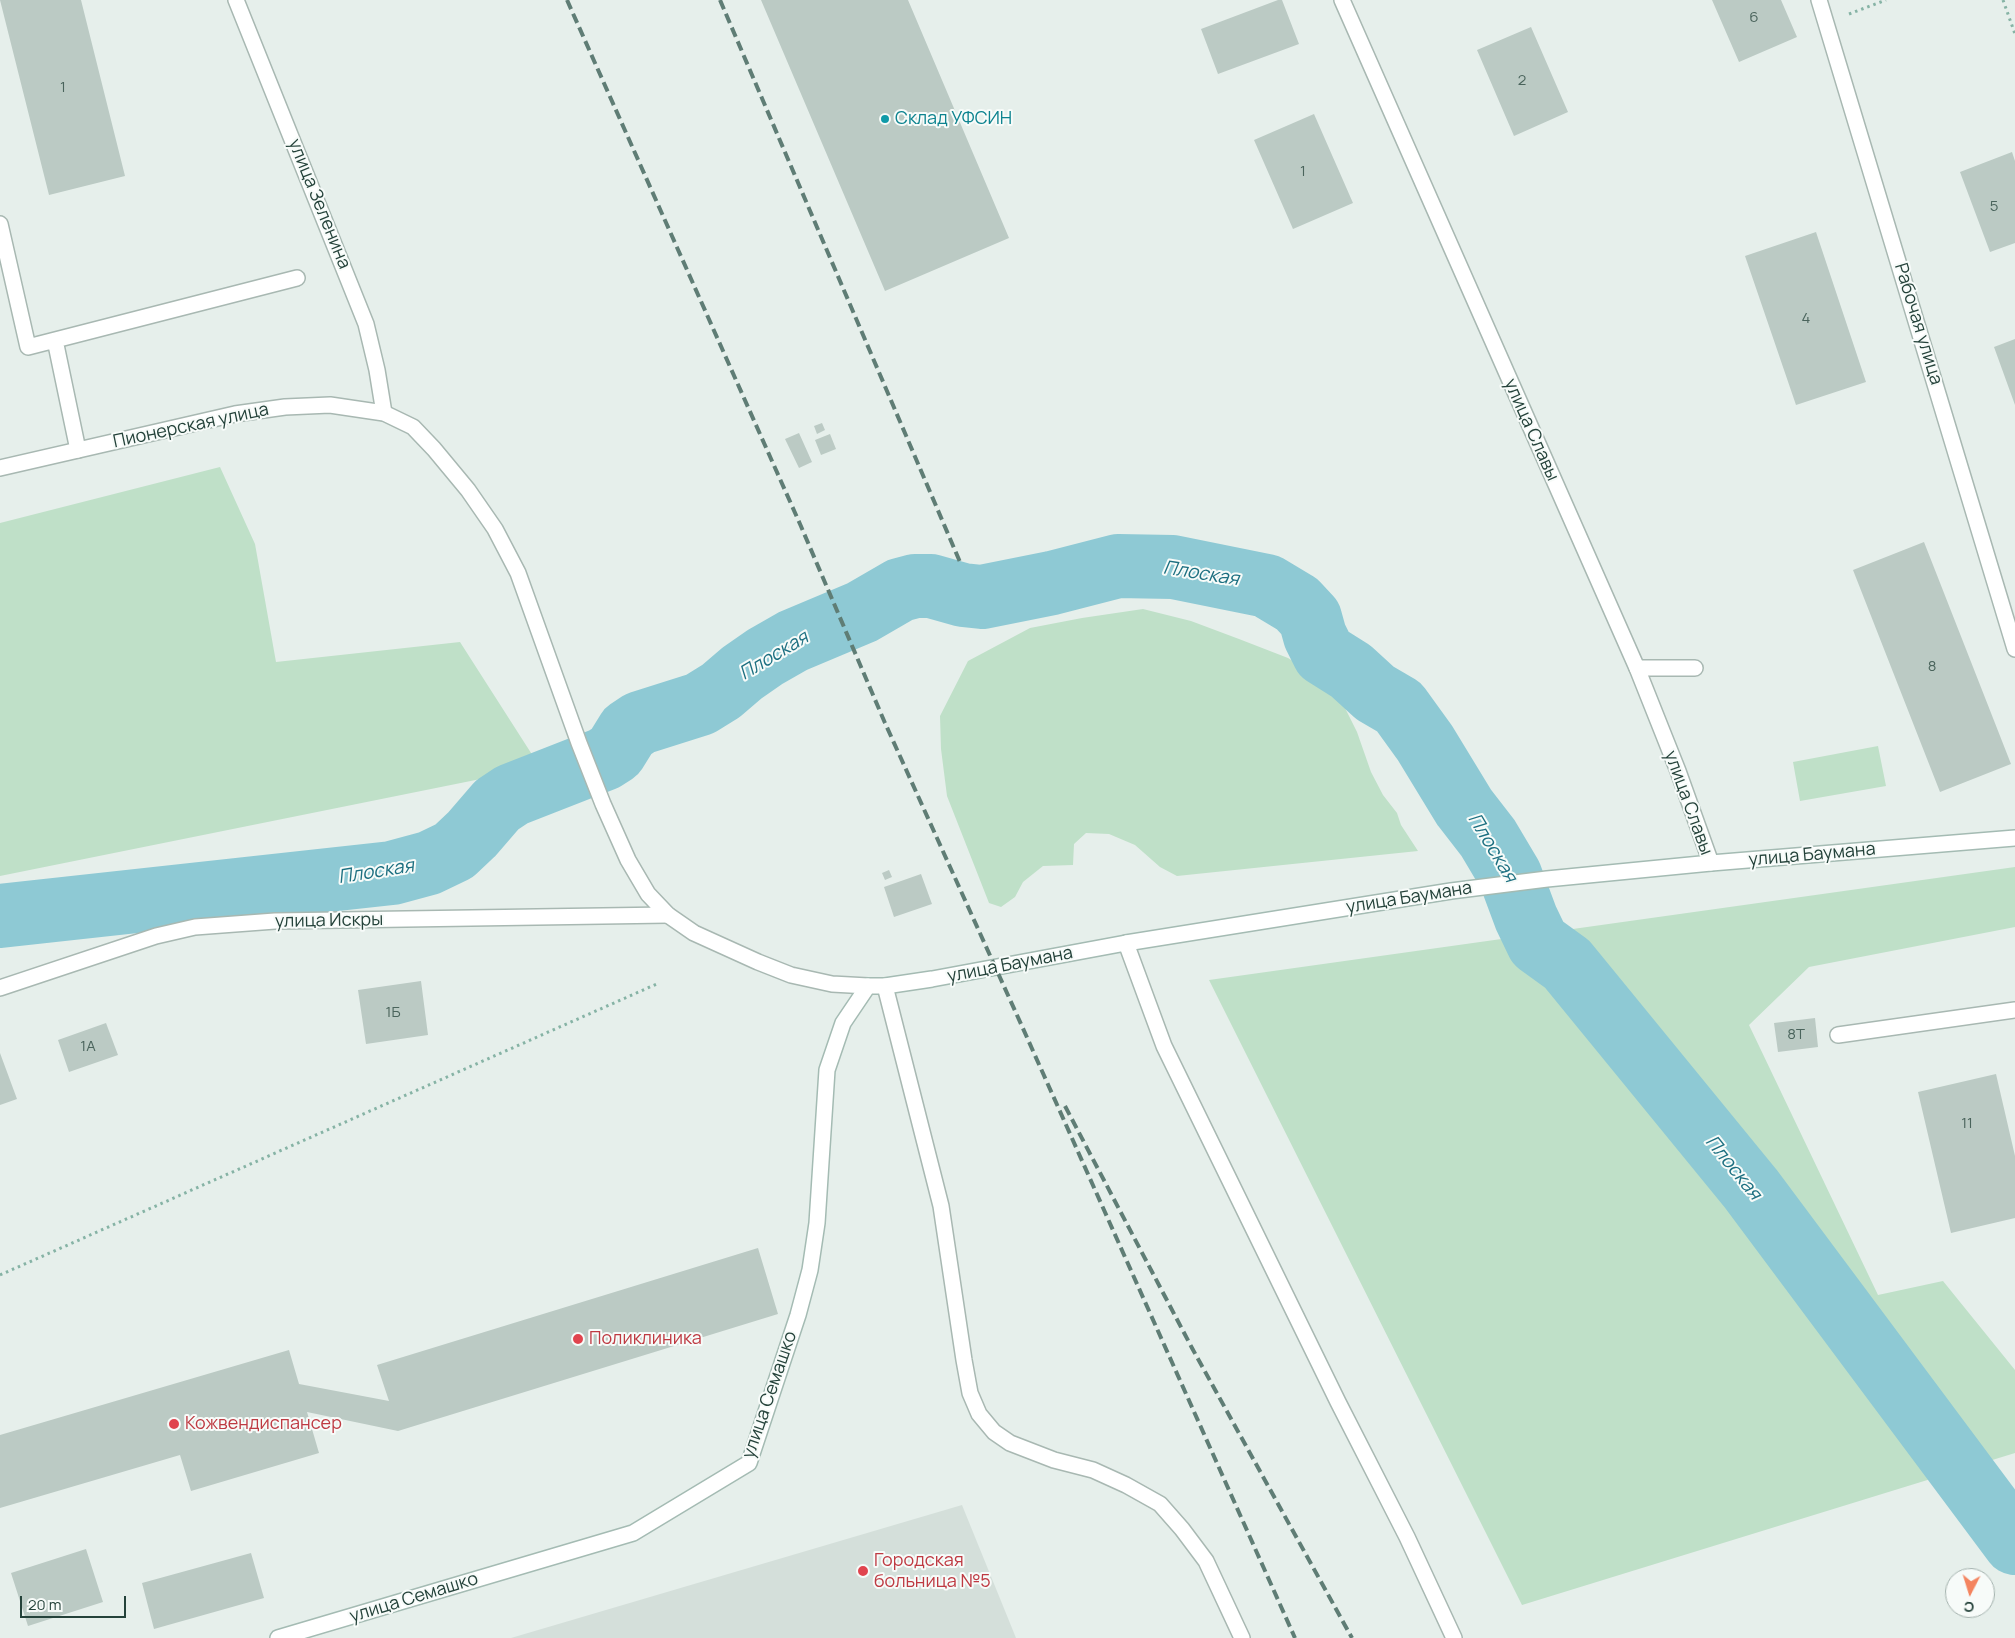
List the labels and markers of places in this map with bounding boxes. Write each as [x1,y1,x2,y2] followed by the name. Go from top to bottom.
[895,108,1012,130] place label: Склад УФСИН
[879,113,891,125] marker: Склад УФСИН
[589,1328,702,1350] place label: Поликлиника
[571,1332,585,1346] marker: Поликлиника
[185,1413,342,1435] place label: Кожвендиспансер
[167,1417,181,1431] marker: Кожвендиспансер
[874,1550,991,1592] place label: Городская больница №5
[856,1564,870,1578] marker: Городская больница №5

